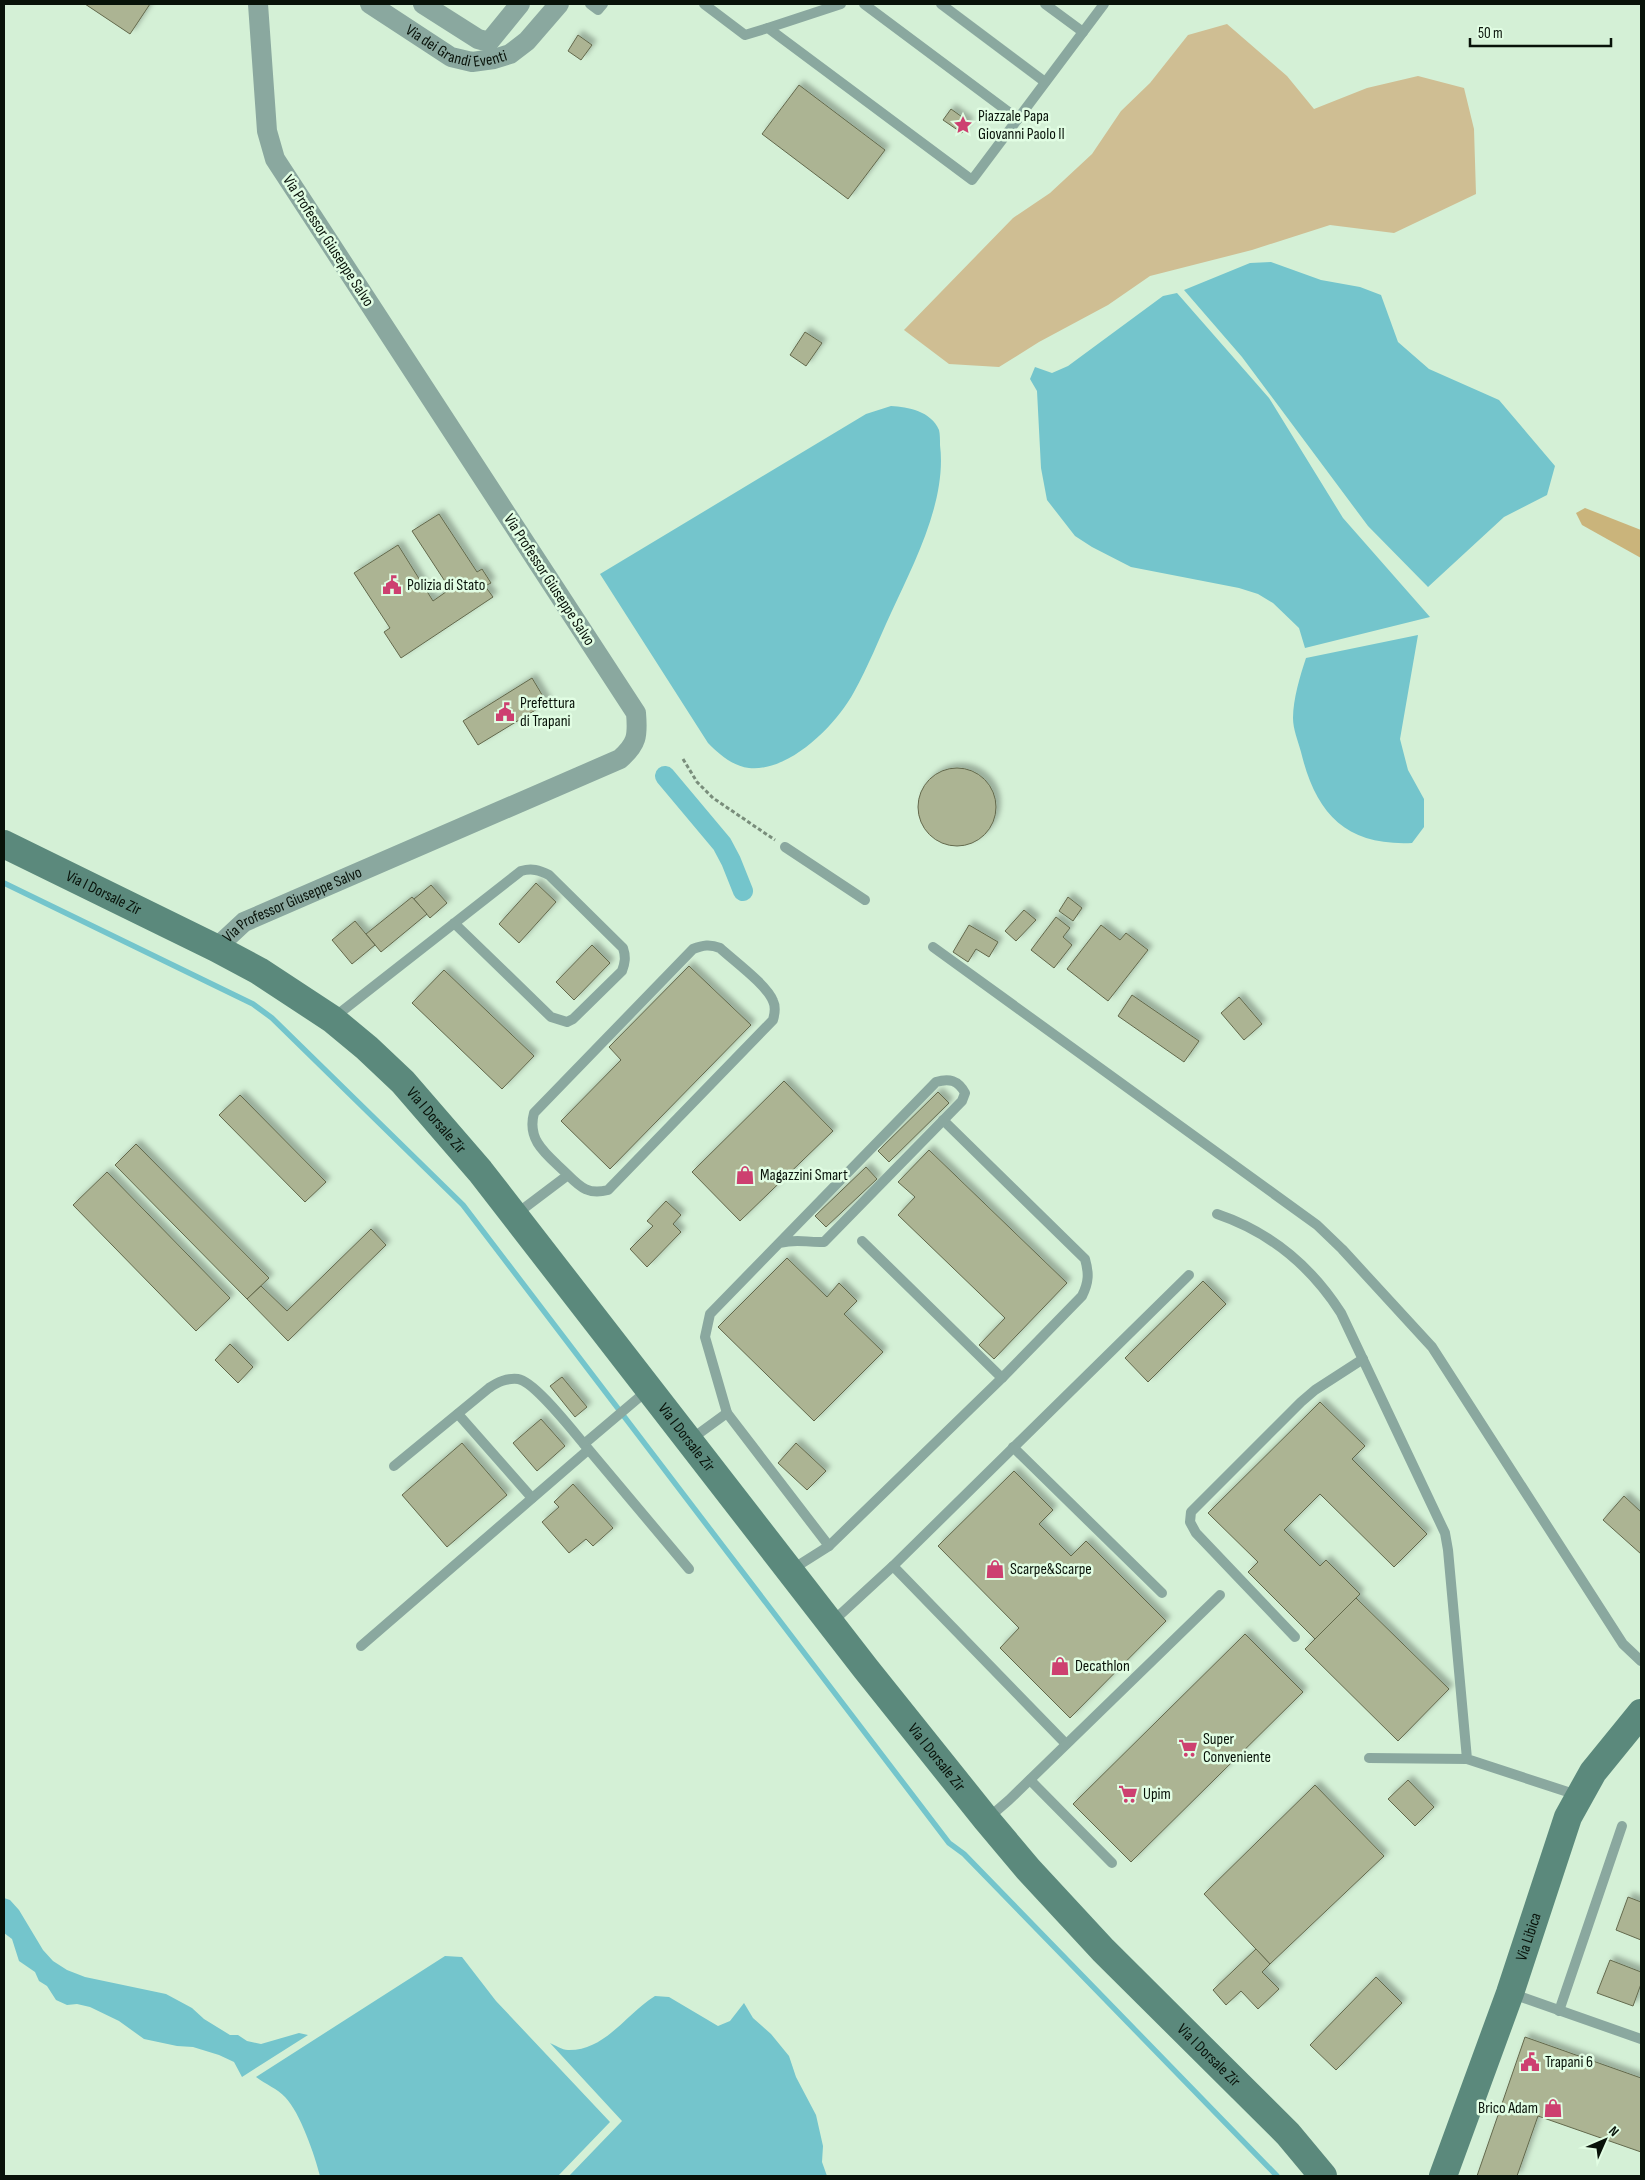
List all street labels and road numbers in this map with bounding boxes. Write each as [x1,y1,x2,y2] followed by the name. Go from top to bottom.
[402,20,509,72] street label: Via dei Grandi Eventi
[278,172,378,310] street label: Via Professor Giuseppe Salvo
[499,511,599,649] street label: Via Professor Giuseppe Salvo
[219,863,365,947] street label: Via Professor Giuseppe Salvo
[63,866,145,920] street label: Via I Dorsale Zir
[402,1083,470,1158] street label: Via I Dorsale Zir
[654,1399,719,1476] street label: Via I Dorsale Zir
[904,1719,970,1795] street label: Via I Dorsale Zir
[1512,1910,1545,1963] street label: Via Libica
[1173,2020,1245,2091] street label: Via I Dorsale Zir

